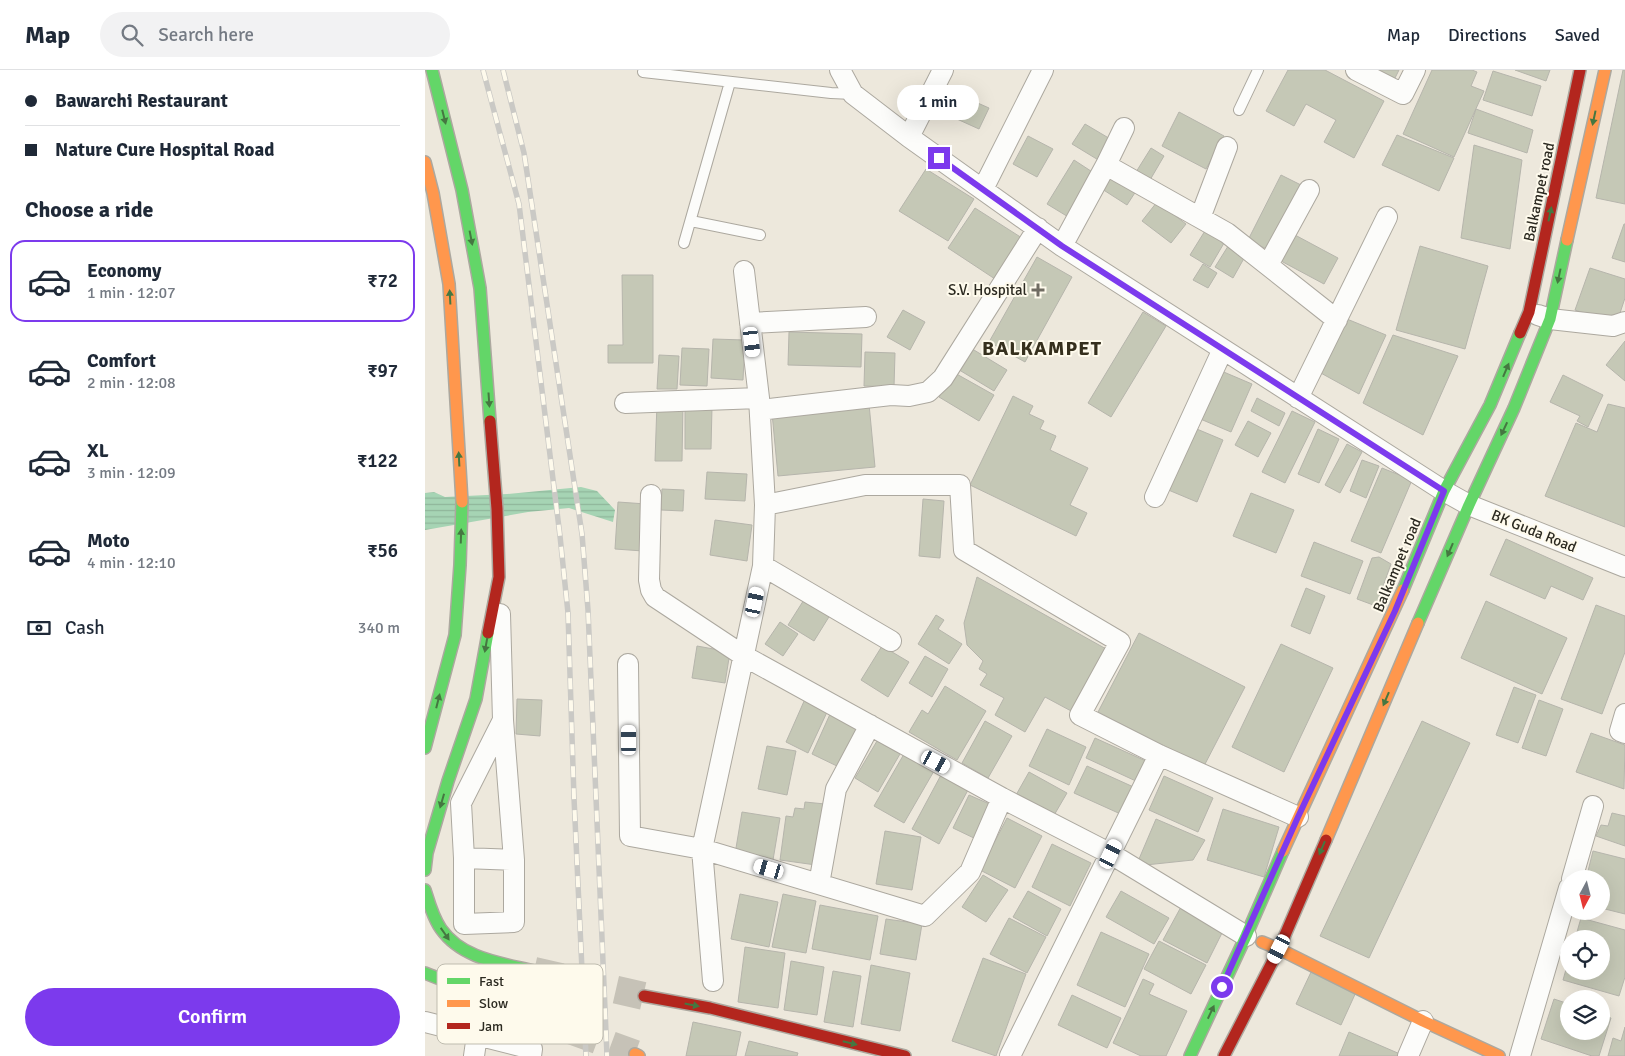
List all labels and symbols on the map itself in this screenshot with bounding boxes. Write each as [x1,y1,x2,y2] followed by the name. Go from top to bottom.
[898,86,980,121] callout: 1 min
[440,110,448,125] one-way arrow
[1590,110,1598,125] one-way arrow
[1520,141,1558,243] street label: Balkampet road
[928,147,950,169] route end
[1546,206,1554,222] one-way arrow
[467,231,475,247] one-way arrow
[1555,269,1563,284] one-way arrow
[948,281,1027,299] place label: S.V. Hospital
[1031,283,1045,297] marker: S.V. Hospital
[446,288,454,304] one-way arrow
[742,326,761,358] car
[982,336,1102,361] district label: BALKAMPET
[1502,363,1510,377] one-way arrow
[485,392,493,408] one-way arrow
[1500,422,1508,436] one-way arrow
[455,450,463,466] one-way arrow
[1489,506,1579,556] street label: BK Guda Road
[1369,515,1425,615] street label: Balkampet road
[457,528,465,544] one-way arrow
[1446,543,1454,558] one-way arrow
[744,586,765,618] car
[482,638,490,653] one-way arrow
[1382,692,1390,706] one-way arrow
[434,694,442,709] one-way arrow
[621,725,636,755] car
[919,748,952,776] car
[437,794,445,809] one-way arrow
[1097,837,1124,871] car
[1317,841,1325,855] one-way arrow
[752,858,785,880] car
[1560,870,1610,920] north arrow
[440,927,449,941] one-way arrow
[1265,932,1292,966] car
[437,964,603,1044] legend
[479,973,504,990] text: Fast
[1211,976,1233,998] route start
[479,995,508,1012] text: Slow
[684,1001,700,1009] one-way arrow
[1207,1005,1215,1019] one-way arrow
[479,1018,503,1035] text: Jam
[843,1039,858,1047] one-way arrow

